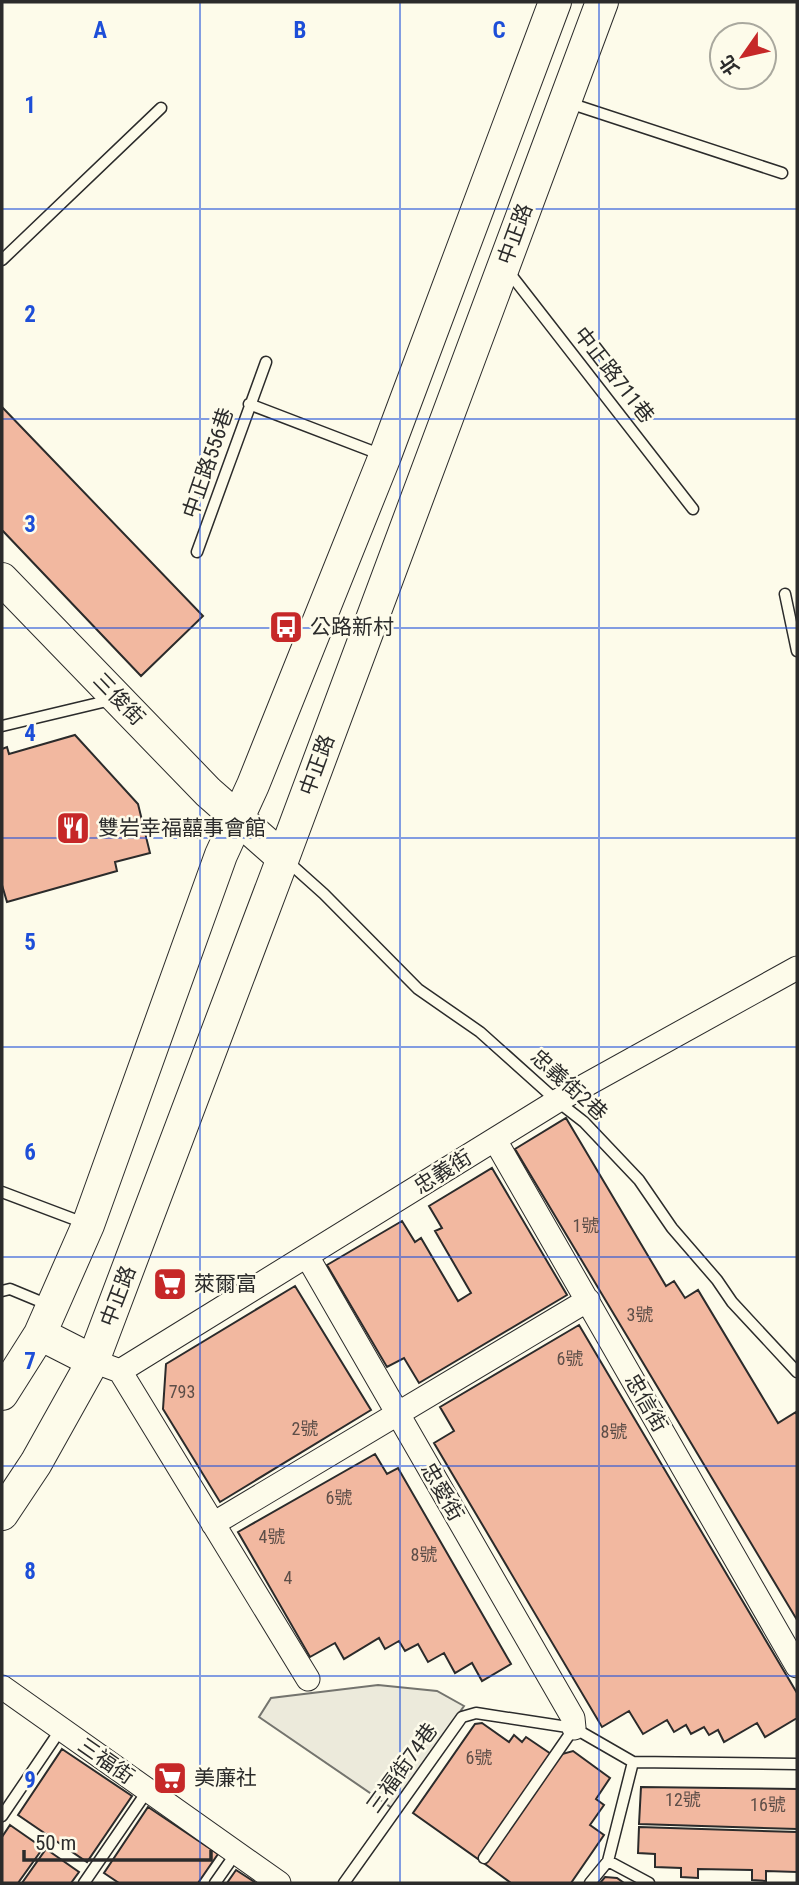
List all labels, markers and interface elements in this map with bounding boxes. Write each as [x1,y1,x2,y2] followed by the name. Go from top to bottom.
[93,17,107,44] text: A
[294,17,306,44] text: B
[492,17,506,44] text: C
[708,21,778,91] north arrow
[714,51,744,80] text: 北
[24,92,36,119] text: 1
[493,200,537,268] street label: 中正路
[24,301,36,328] text: 2
[569,322,659,428] street label: 中正路711巷
[178,405,238,521] street label: 中正路556巷
[24,511,36,538] text: 3
[267,608,305,646] bus stop icon: 公路新村
[310,615,394,639] place label: 公路新村
[88,668,150,730] street label: 三俊街
[24,720,36,747] text: 4
[295,731,339,799] street label: 中正路
[54,809,92,847] restaurant icon: 雙岩幸福囍事會館
[98,816,266,840] place label: 雙岩幸福囍事會館
[24,929,36,956] text: 5
[526,1045,612,1125] street label: 忠義街2巷
[24,1139,36,1166] text: 6
[410,1145,476,1199] street label: 忠義街
[573,1215,599,1236] house number: 1號
[96,1262,140,1330] street label: 中正路
[151,1265,189,1303] supermarket icon: 萊爾富
[194,1272,257,1296] place label: 萊爾富
[627,1304,653,1325] house number: 3號
[24,1348,36,1375] text: 7
[557,1348,583,1369] house number: 6號
[620,1370,672,1436] street label: 忠信街
[169,1381,195,1402] house number: 793
[292,1418,318,1439] house number: 2號
[601,1421,627,1442] house number: 8號
[416,1459,468,1525] street label: 忠愛街
[326,1487,352,1508] house number: 6號
[259,1526,285,1547] house number: 4號
[411,1544,437,1565] house number: 8號
[24,1558,36,1585] text: 8
[284,1567,293,1588] house number: 4
[362,1719,442,1817] street label: 三福街74巷
[73,1733,139,1789] street label: 三福街
[466,1747,492,1768] house number: 6號
[151,1759,189,1797] supermarket icon: 美廉社
[194,1766,257,1790] place label: 美廉社
[24,1767,36,1794] text: 9
[665,1789,701,1810] house number: 12號
[750,1794,786,1815] house number: 16號
[24,1818,212,1862] scale bar
[35,1831,76,1855] text: 50 m

